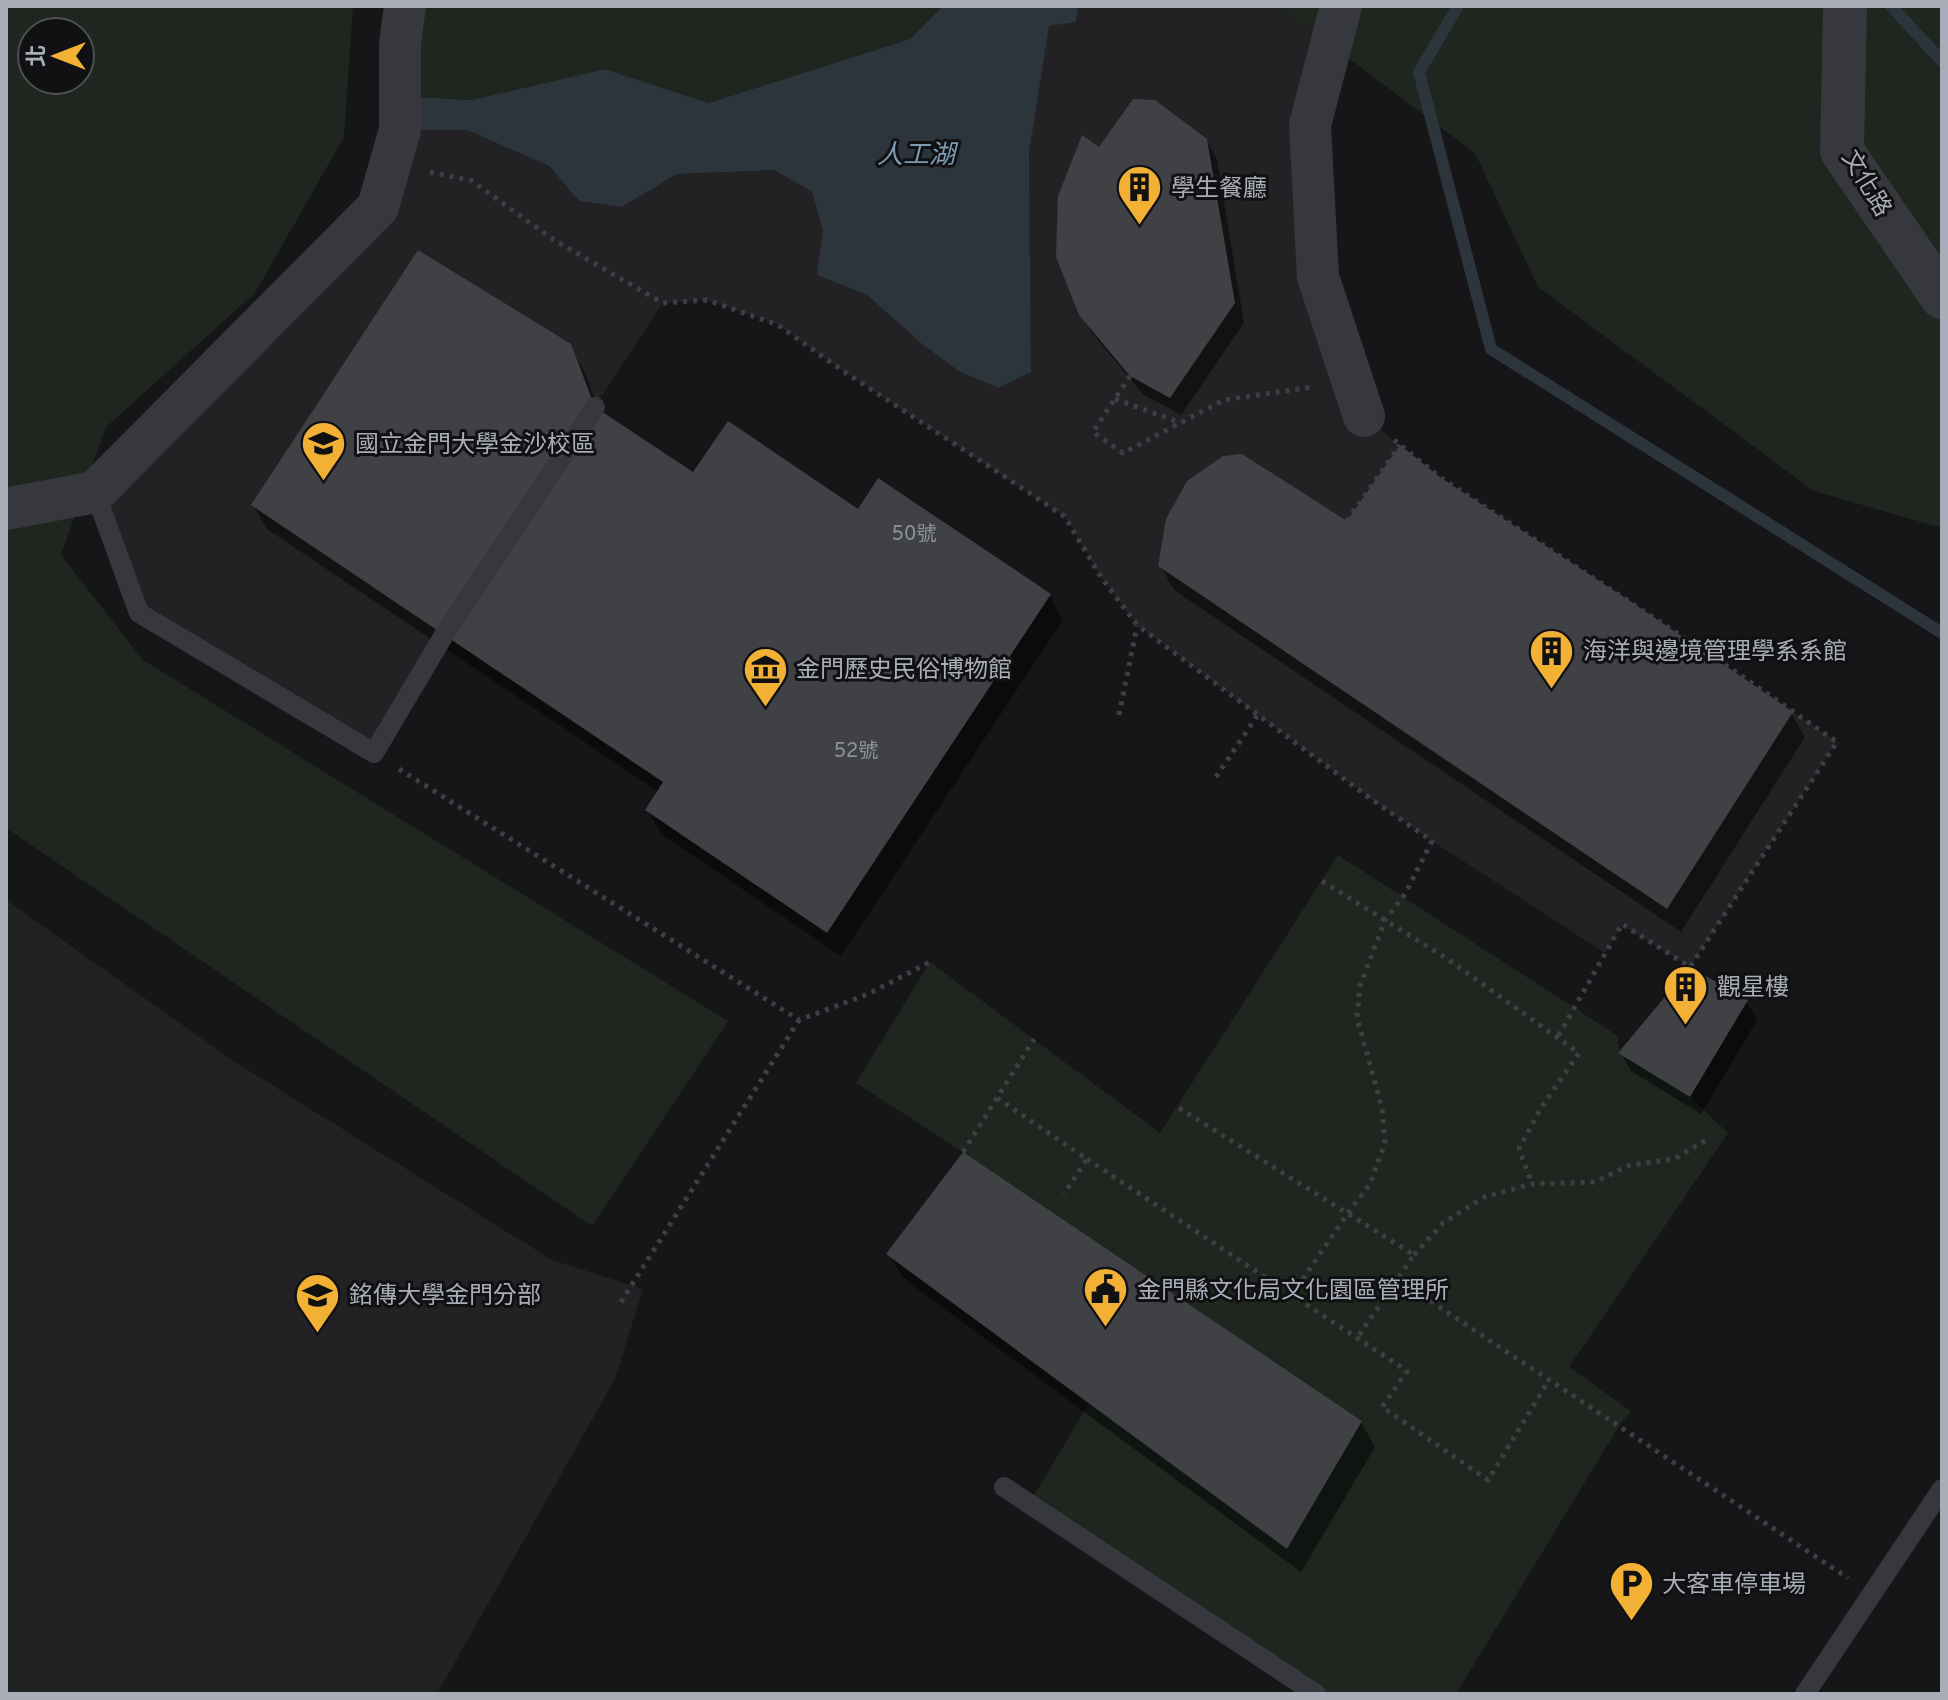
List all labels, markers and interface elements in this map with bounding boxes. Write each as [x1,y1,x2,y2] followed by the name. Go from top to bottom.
[16,16,96,96] north arrow
[25,45,52,67] text: 北
[877,140,959,173] water label: 人工湖
[1834,145,1897,223] street label: 文化路
[1116,164,1164,227] building icon: 學生餐廳
[1171,175,1267,205] place label: 學生餐廳
[300,420,348,483] school or university icon: 國立金門大學金沙校區
[355,431,595,461] place label: 國立金門大學金沙校區
[891,522,937,548] house number: 50號
[1528,627,1576,690] building icon: 海洋與邊境管理學系系館
[1583,638,1847,668] place label: 海洋與邊境管理學系系館
[741,645,789,708] museum icon: 金門歷史民俗博物館
[796,656,1012,686] place label: 金門歷史民俗博物館
[834,739,878,765] house number: 52號
[1662,963,1710,1026] building icon: 觀星樓
[1717,974,1789,1004] place label: 觀星樓
[1082,1266,1130,1329] public building icon: 金門縣文化局文化園區管理所
[294,1271,342,1334] school or university icon: 銘傳大學金門分部
[1137,1277,1449,1307] place label: 金門縣文化局文化園區管理所
[349,1282,541,1312] place label: 銘傳大學金門分部
[1607,1560,1655,1623] parking icon: 大客車停車場
[1662,1571,1806,1601] place label: 大客車停車場

